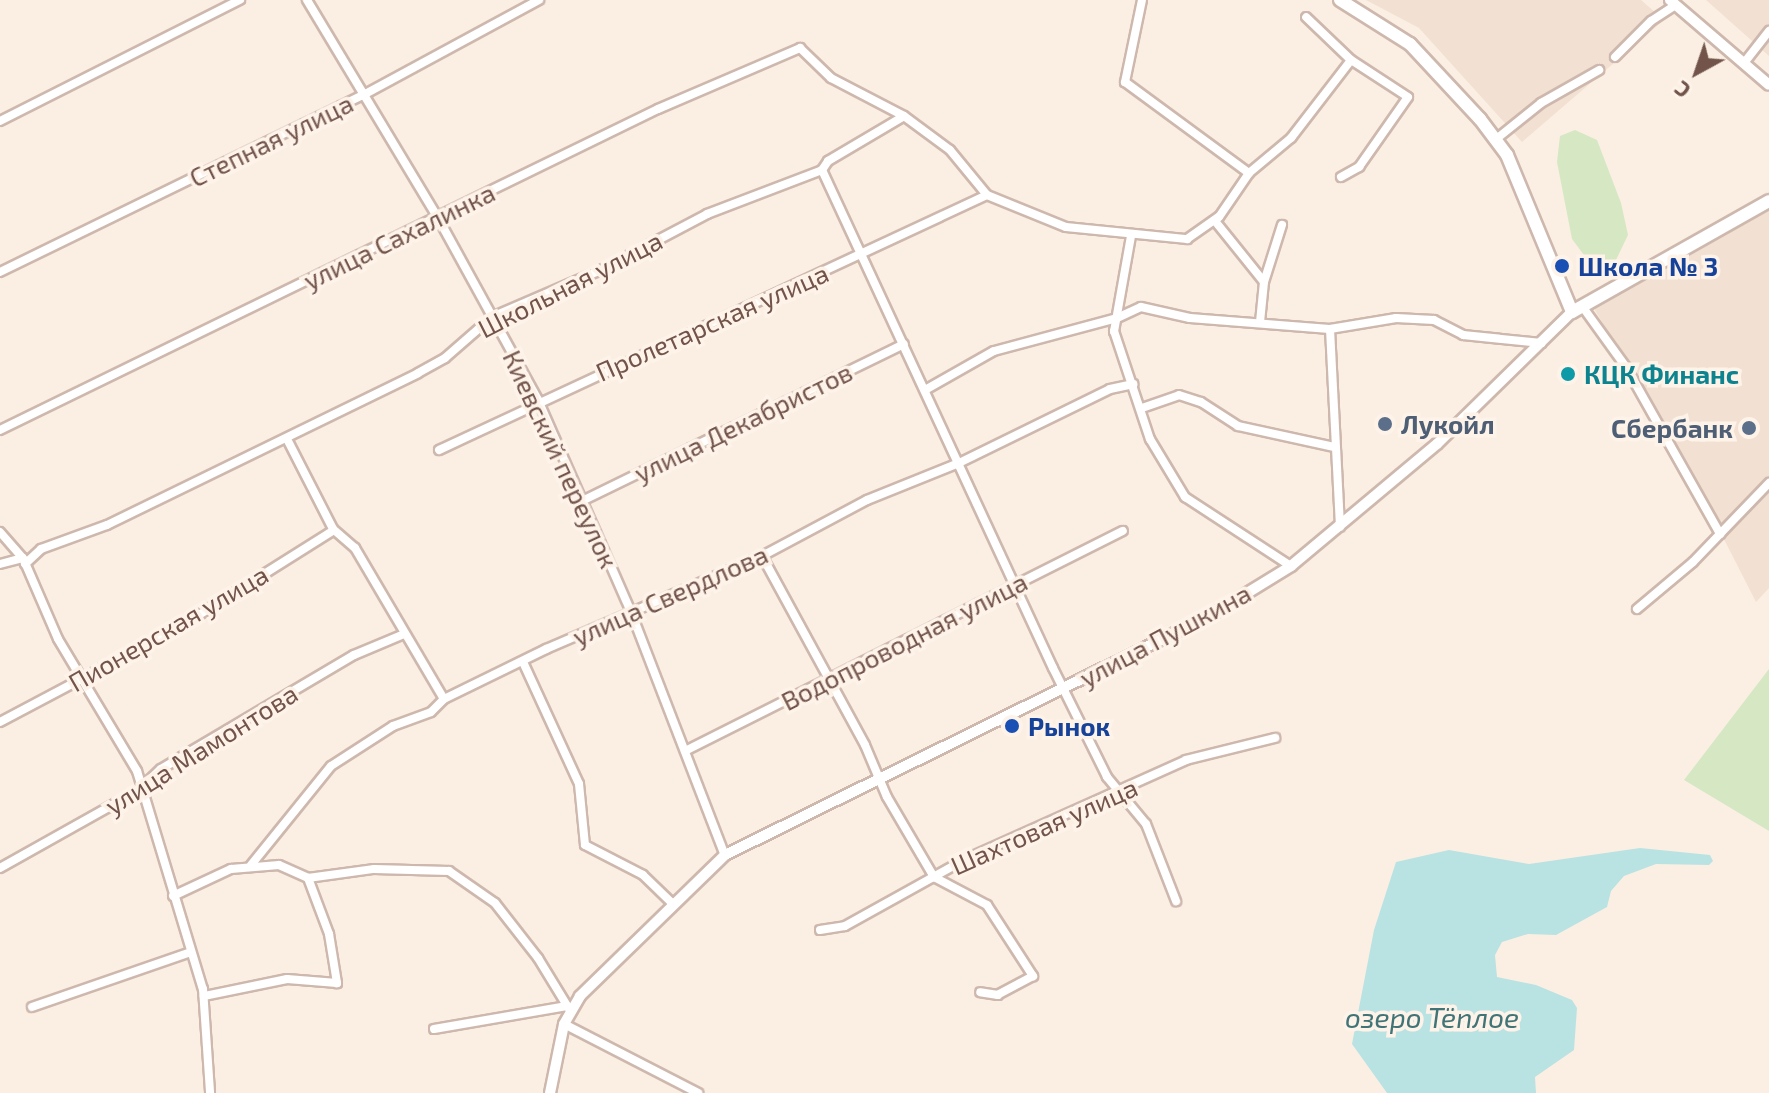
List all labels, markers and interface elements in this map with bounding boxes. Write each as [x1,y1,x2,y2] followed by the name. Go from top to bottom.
[1657,32,1737,112] north arrow
[1668,76,1695,105] text: С
[184,87,358,193] street label: Степная улица
[298,176,500,296] street label: улица Сахалинка
[473,224,667,344] street label: Школьная улица
[1578,250,1718,282] place label: Школа № 3
[591,257,833,387] street label: Пролетарская улица
[1553,257,1571,275] marker: Школа № 3
[497,345,625,573] street label: Киевский переулок
[629,356,857,488] street label: улица Декабристов
[1584,358,1739,390] place label: КЦК Финанс
[1559,365,1577,383] marker: КЦК Финанс
[1401,408,1495,440] place label: Лукойл
[1611,412,1733,444] place label: Сбербанк
[1376,415,1394,433] marker: Лукойл
[1740,419,1758,437] marker: Сбербанк
[568,538,772,652] street label: улица Свердлова
[63,558,273,698] street label: Пионерская улица
[776,565,1032,717] street label: Водопроводная улица
[1074,577,1256,693] street label: улица Пушкина
[99,677,303,821] street label: улица Мамонтова
[1028,710,1110,742] place label: Рынок
[1003,717,1021,735] marker: Рынок
[946,771,1142,881] street label: Шахтовая улица
[1345,1000,1519,1034] water label: озеро Тёплое

